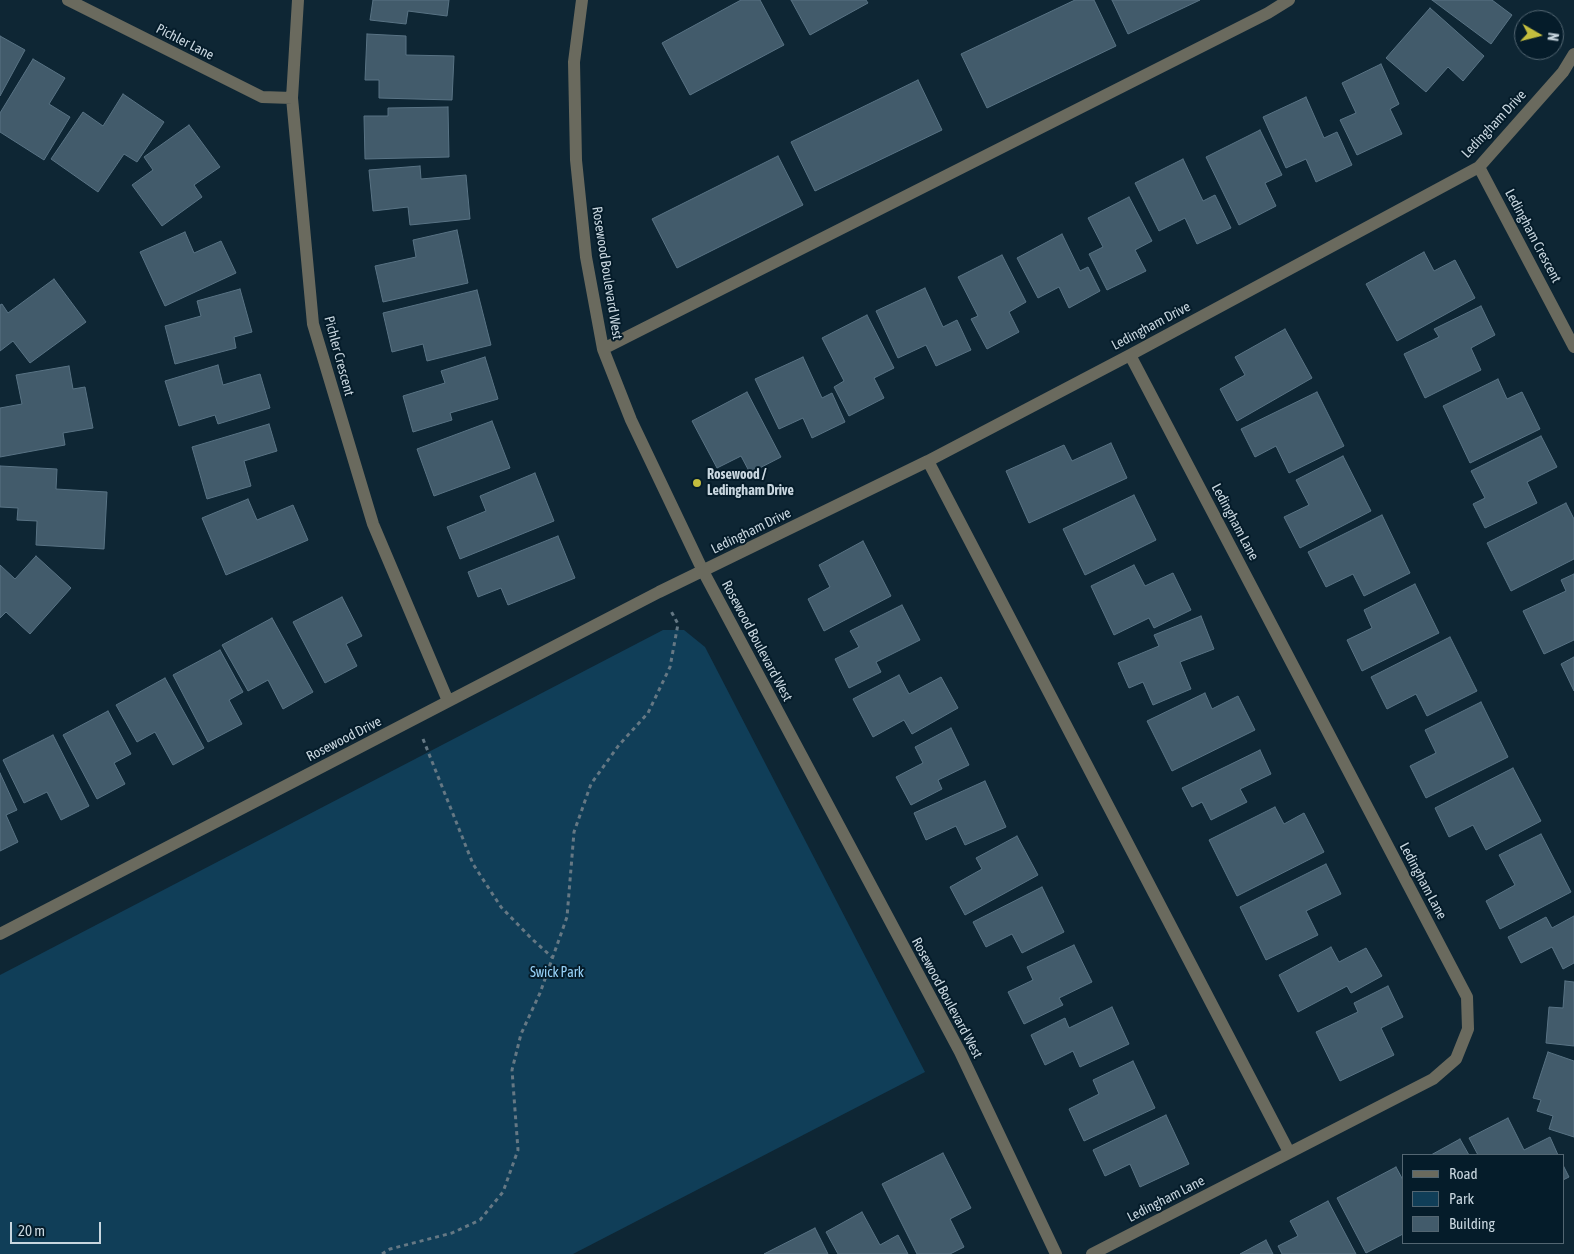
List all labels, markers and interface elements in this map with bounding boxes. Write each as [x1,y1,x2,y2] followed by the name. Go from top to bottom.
[1514,10,1564,60] north arrow
[153,20,217,64] street label: Pichler Lane
[1544,32,1561,42] text: N
[1458,87,1530,161] street label: Ledingham Drive
[1501,186,1565,286] street label: Ledingham Crescent
[588,205,626,341] street label: Rosewood Boulevard West
[1109,298,1193,354] street label: Ledingham Drive
[320,314,358,398] street label: Pichler Crescent
[707,467,794,500] place label: Rosewood / Ledingham Drive
[691,477,703,489] marker: Rosewood / Ledingham Drive
[1208,481,1262,563] street label: Ledingham Lane
[708,504,794,558] street label: Ledingham Drive
[718,578,796,704] street label: Rosewood Boulevard West
[304,713,384,765] street label: Rosewood Drive
[1396,840,1450,922] street label: Ledingham Lane
[908,935,986,1061] street label: Rosewood Boulevard West
[530,965,584,981] park label: Swick Park
[1402,1154,1564,1244] legend
[1449,1165,1478,1182] text: Road
[1124,1172,1208,1226] street label: Ledingham Lane
[1449,1190,1474,1207] text: Park
[12,1212,104,1244] scale bar
[1449,1215,1495,1232] text: Building
[18,1222,45,1239] text: 20 m

